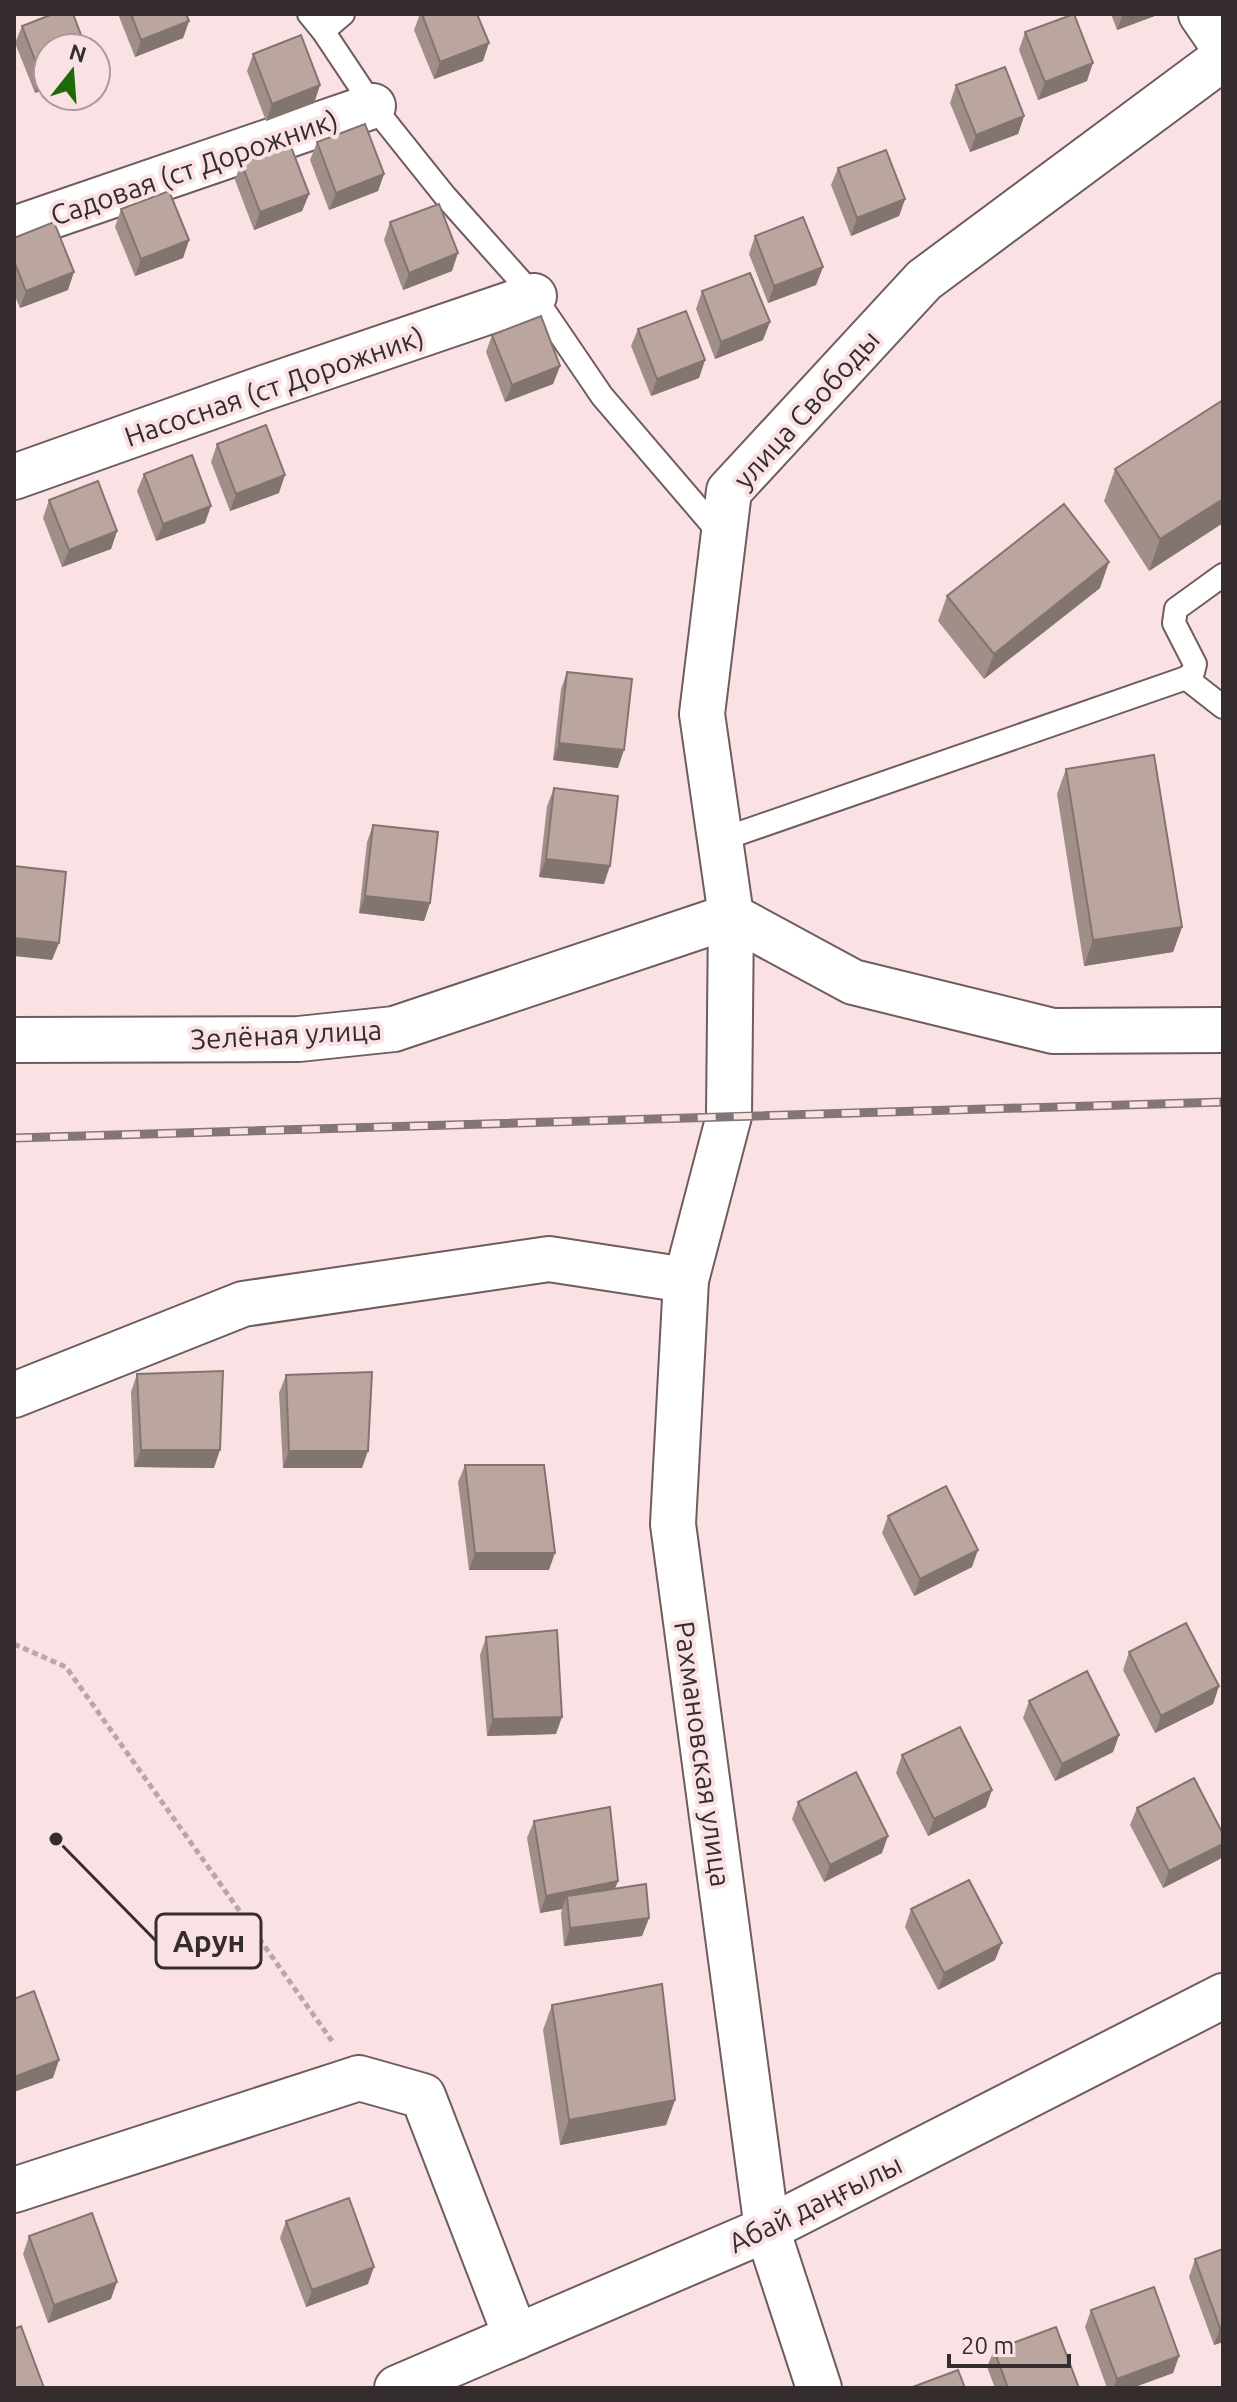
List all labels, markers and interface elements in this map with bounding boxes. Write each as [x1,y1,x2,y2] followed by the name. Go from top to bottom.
[32,32,112,112] north arrow
[66,38,90,67] text: N
[46,103,342,232] street label: Садовая (ст Дорожник)
[120,320,428,453] street label: Насосная (ст Дорожник)
[727,324,885,494] street label: улица Свободы
[189,1014,383,1054] street label: Зелёная улица
[669,1619,737,1889] street label: Рахмановская улица
[156,1914,261,1968] callout: Арун
[173,1924,245,1958] text: Арун
[723,2148,907,2258] street label: Абай даңғылы
[949,2318,1069,2368] scale bar
[961,2332,1014,2359] text: 20 m

